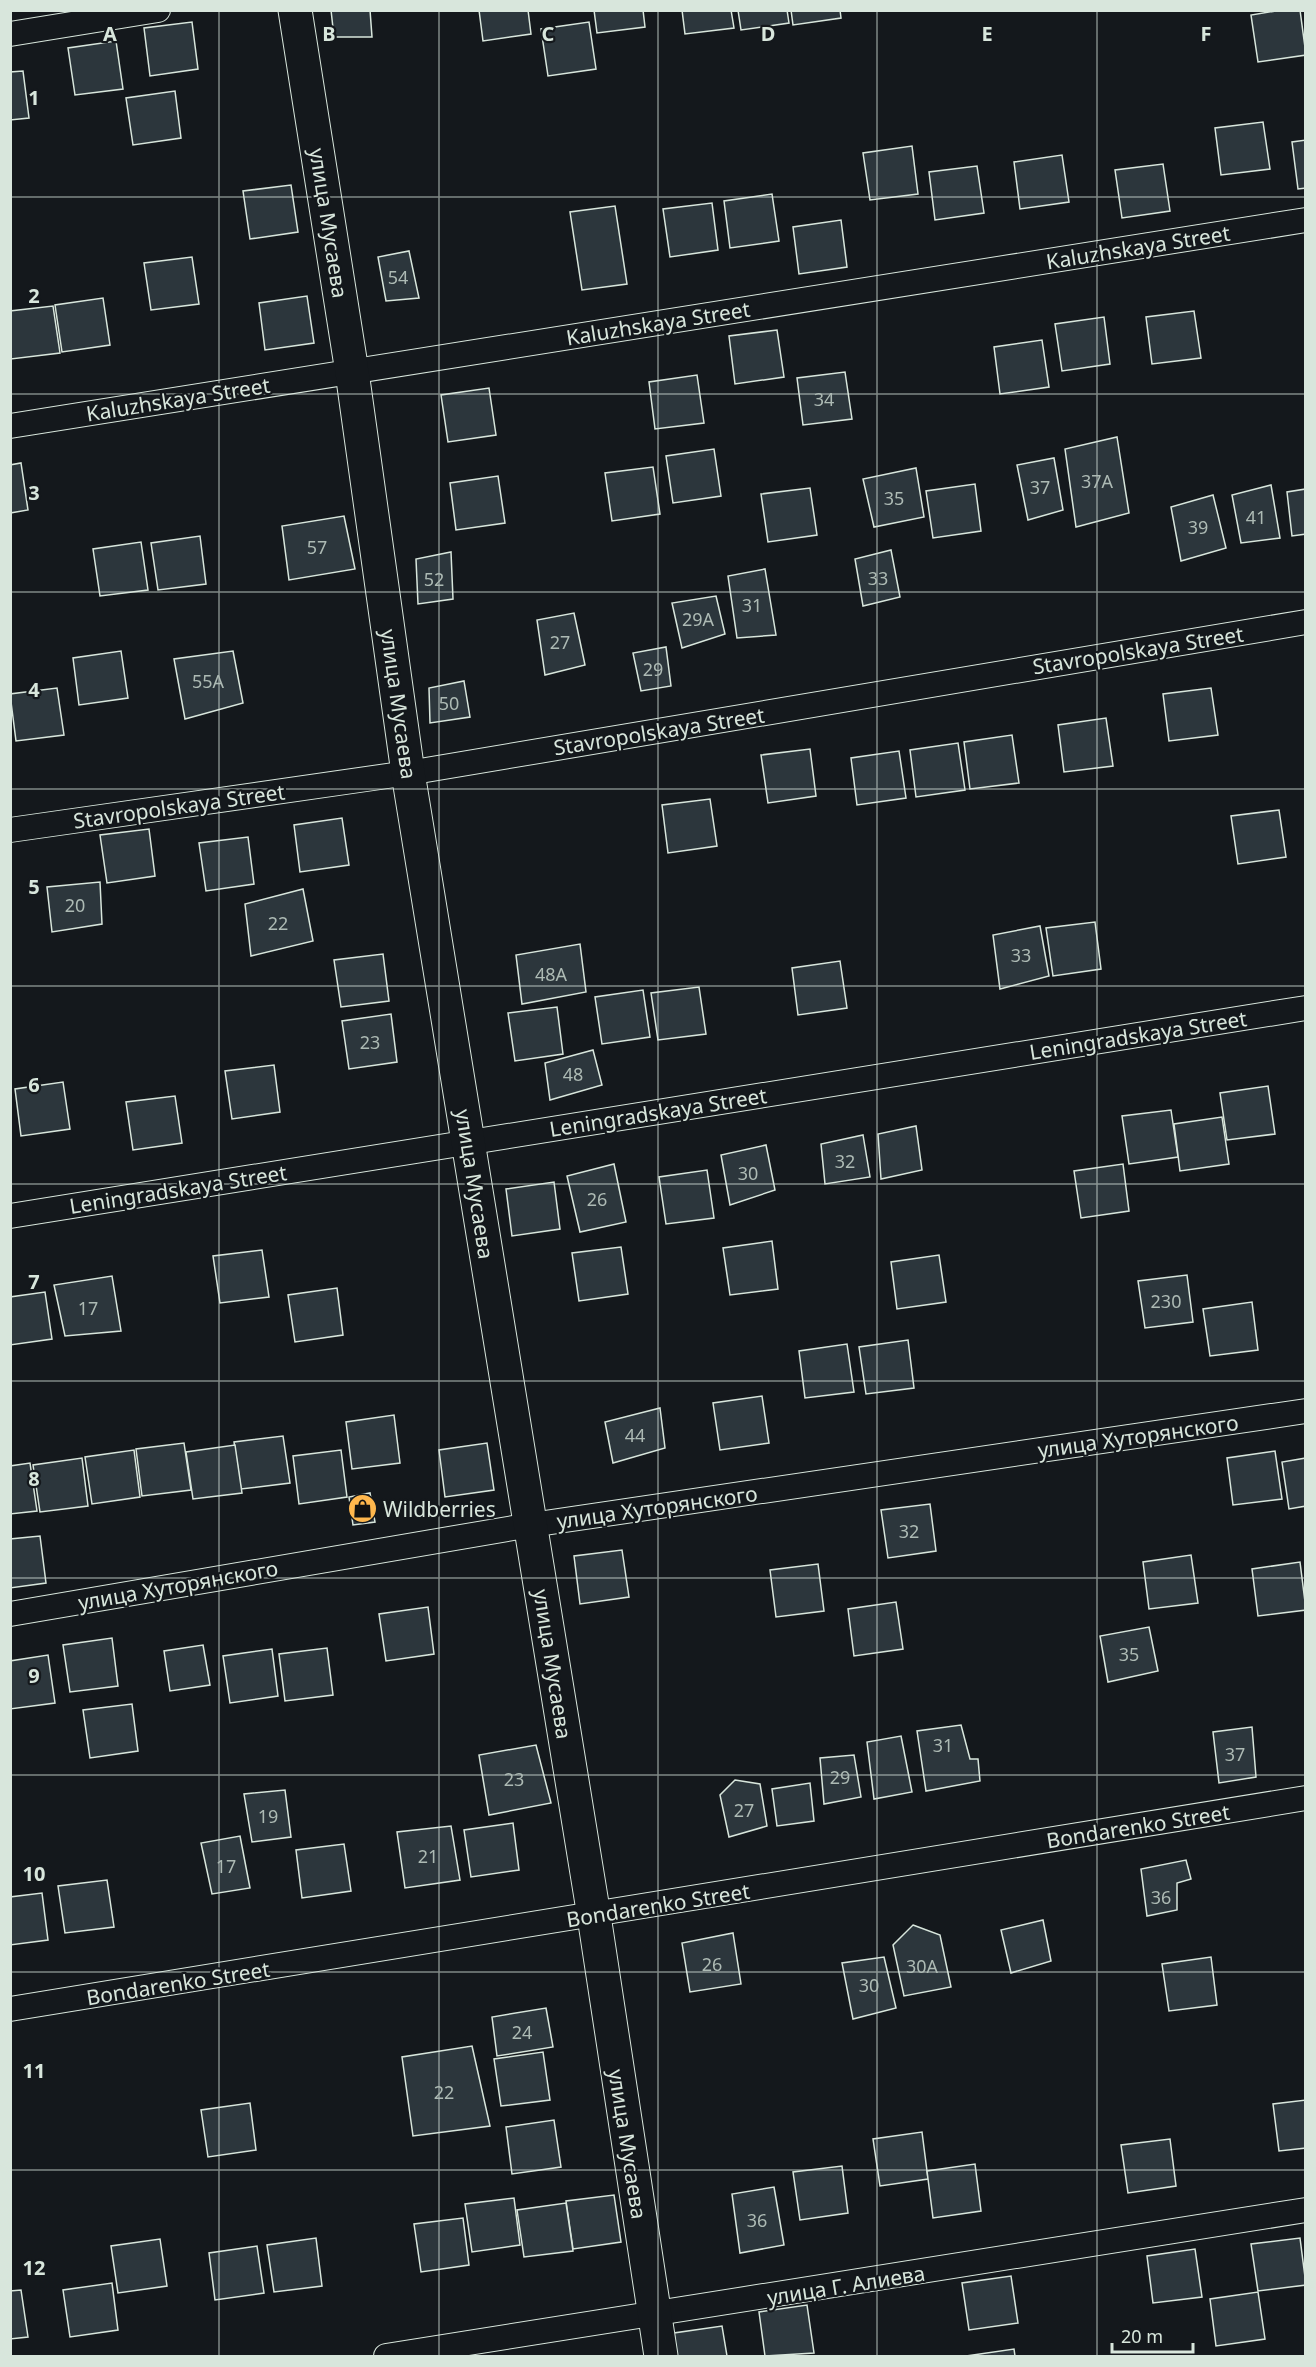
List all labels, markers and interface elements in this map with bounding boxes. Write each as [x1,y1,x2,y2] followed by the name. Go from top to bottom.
[103,20,117,47] text: A
[322,20,336,47] text: B
[542,20,555,47] text: C
[761,20,775,47] text: D
[981,20,993,47] text: E
[1201,20,1211,47] text: F
[28,84,40,111] text: 1
[303,146,355,300] street label: улица Мусаева
[1044,219,1232,275] street label: Kaluzhskaya Street
[388,265,408,289] house number: 54
[28,282,40,309] text: 2
[564,295,752,351] street label: Kaluzhskaya Street
[84,371,272,427] street label: Kaluzhskaya Street
[814,387,834,411] house number: 34
[1081,469,1114,493] house number: 37А
[1030,475,1050,499] house number: 37
[28,479,40,506] text: 3
[884,486,904,510] house number: 35
[1246,505,1266,529] house number: 41
[1188,515,1208,539] house number: 39
[307,535,327,559] house number: 57
[868,566,888,590] house number: 33
[424,567,444,591] house number: 52
[742,593,762,617] house number: 31
[682,607,715,631] house number: 29А
[1031,619,1246,681] street label: Stavropolskaya Street
[375,627,423,781] street label: улица Мусаева
[550,630,570,654] house number: 27
[643,657,663,681] house number: 29
[192,669,225,693] house number: 55А
[28,676,40,703] text: 4
[439,691,459,715] house number: 50
[552,700,767,762] street label: Stavropolskaya Street
[71,777,287,835] street label: Stavropolskaya Street
[28,873,40,900] text: 5
[65,893,85,917] house number: 20
[268,911,288,935] house number: 22
[1011,943,1031,967] house number: 33
[535,962,568,986] house number: 48А
[1027,1004,1249,1066] street label: Leningradskaya Street
[360,1030,380,1054] house number: 23
[563,1062,583,1086] house number: 48
[28,1071,40,1098] text: 6
[547,1081,769,1143] street label: Leningradskaya Street
[449,1107,501,1261] street label: улица Мусаева
[835,1149,855,1173] house number: 32
[67,1158,289,1220] street label: Leningradskaya Street
[738,1161,758,1185] house number: 30
[587,1187,607,1211] house number: 26
[28,1268,40,1295] text: 7
[1151,1289,1181,1313] house number: 230
[78,1296,98,1320] house number: 17
[1036,1408,1240,1464] street label: улица Хуторянского
[625,1423,645,1447] house number: 44
[28,1465,40,1492] text: 8
[555,1479,759,1535] street label: улица Хуторянского
[346,1493,378,1525] shop icon: Wildberries
[383,1495,496,1523] place label: Wildberries
[899,1519,919,1543] house number: 32
[76,1554,280,1616] street label: улица Хуторянского
[527,1587,579,1741] street label: улица Мусаева
[1119,1642,1139,1666] house number: 35
[28,1662,40,1689] text: 9
[933,1733,953,1757] house number: 31
[1225,1742,1245,1766] house number: 37
[830,1765,850,1789] house number: 29
[504,1767,524,1791] house number: 23
[734,1798,754,1822] house number: 27
[1044,1798,1232,1854] street label: Bondarenko Street
[258,1804,278,1828] house number: 19
[418,1844,438,1868] house number: 21
[216,1854,236,1878] house number: 17
[23,1860,45,1887] text: 10
[564,1877,752,1933] street label: Bondarenko Street
[1151,1885,1171,1909] house number: 36
[702,1952,722,1976] house number: 26
[906,1954,939,1978] house number: 30А
[84,1955,272,2011] street label: Bondarenko Street
[859,1973,879,1997] house number: 30
[512,2020,532,2044] house number: 24
[23,2057,45,2084] text: 11
[602,2067,654,2221] street label: улица Мусаева
[434,2080,454,2104] house number: 22
[747,2208,767,2232] house number: 36
[23,2254,45,2281] text: 12
[765,2259,927,2311] street label: улица Г. Алиева
[1112,2316,1193,2354] scale bar
[1121,2324,1163,2348] text: 20 m

